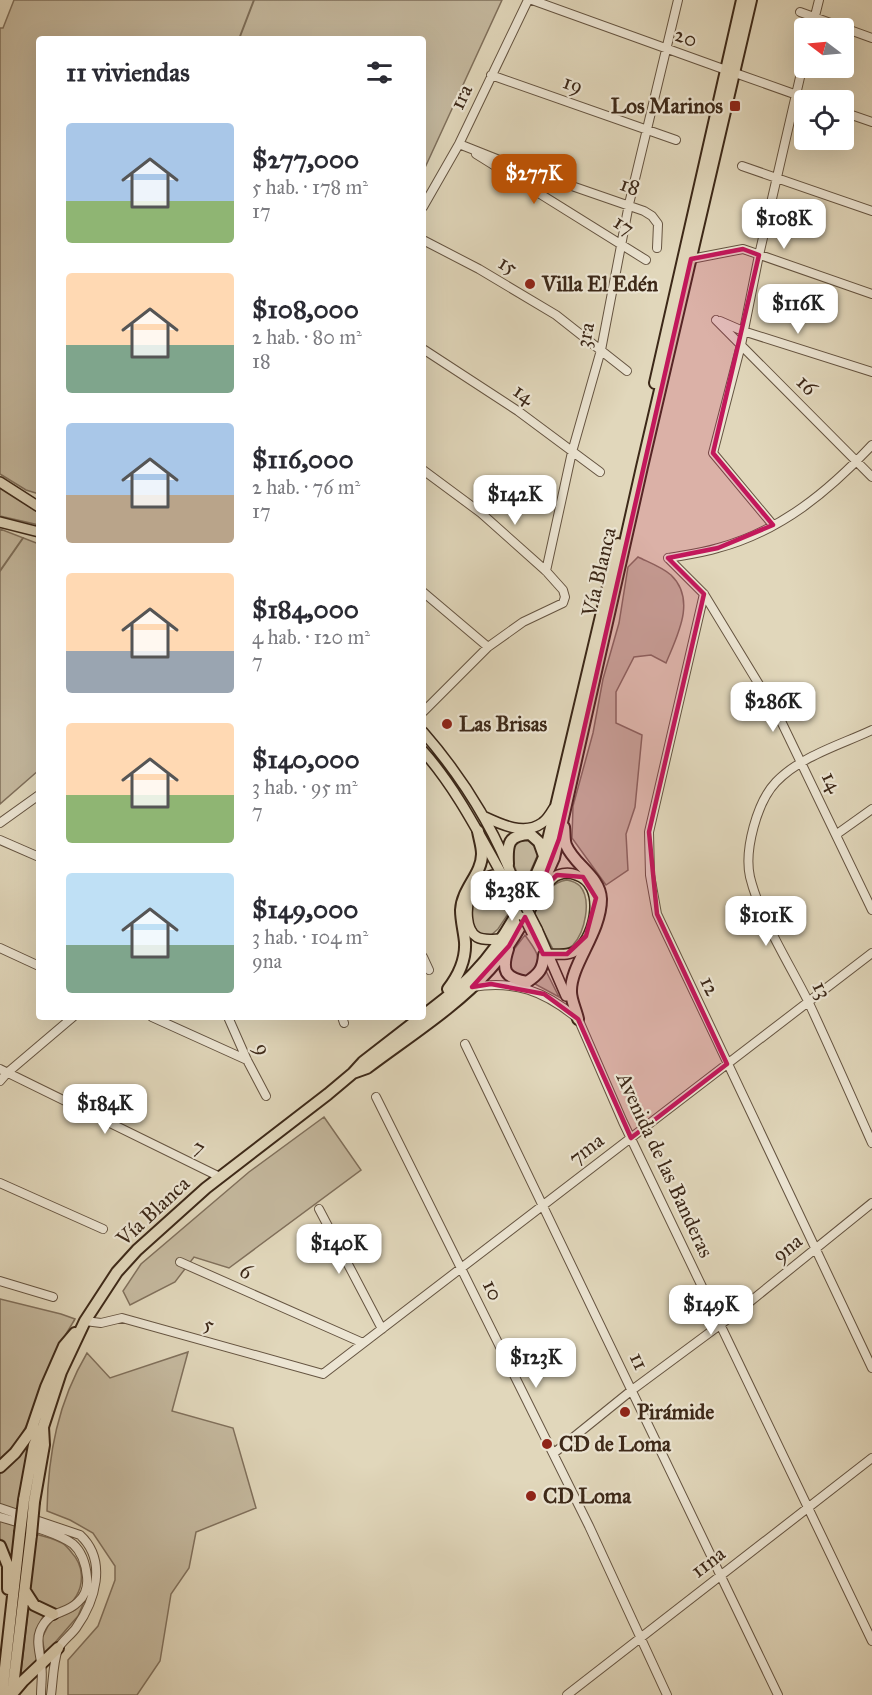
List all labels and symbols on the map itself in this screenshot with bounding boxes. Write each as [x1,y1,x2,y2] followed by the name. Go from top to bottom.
[794,18,854,78] north arrow
[671,21,701,53] street label: 20
[559,68,587,100] street label: 19
[444,80,478,114] street label: 1ra
[611,93,723,119] place label: Los Marinos
[728,99,742,113] marker: Los Marinos
[492,154,576,205] pin: $277K
[616,170,644,202] street label: 18
[742,199,826,250] pin: $108K
[609,209,639,241] street label: 17
[494,249,523,281] street label: 15
[541,271,659,297] place label: Villa El Edén
[523,277,537,291] marker: Villa El Edén
[756,284,840,335] pin: $116K
[570,320,600,350] street label: 3ra
[791,369,824,402] street label: 16
[508,378,541,411] street label: 14
[473,475,557,526] pin: $142K
[576,525,622,620] street label: Vía Blanca
[731,682,815,733] pin: $286K
[459,711,548,737] place label: Las Brisas
[440,717,454,731] marker: Las Brisas
[816,767,849,798] street label: 14
[470,871,554,922] pin: $238K
[724,896,808,947] pin: $101K
[694,972,726,1001] street label: 12
[807,977,837,1003] street label: 13
[249,1039,277,1059] street label: 9
[610,1067,719,1262] street label: Avenida de las Banderas
[63,1084,147,1135] pin: $184K
[563,1127,609,1171] street label: 7ma
[188,1133,210,1161] street label: 7
[110,1170,195,1252] street label: Vía Blanca
[297,1224,381,1275] pin: $140K
[767,1228,808,1268] street label: 9na
[236,1257,257,1286] street label: 6
[477,1275,509,1305] street label: 10
[669,1285,753,1336] pin: $149K
[201,1310,217,1338] street label: 5
[494,1338,578,1389] pin: $123K
[624,1348,654,1374] street label: 11
[637,1399,714,1425] place label: Pirámide
[618,1405,632,1419] marker: Pirámide
[559,1431,672,1457] place label: CD de Loma
[540,1437,554,1451] marker: CD de Loma
[543,1483,632,1509] place label: CD Loma
[524,1489,538,1503] marker: CD Loma
[685,1540,731,1584] street label: 11na

